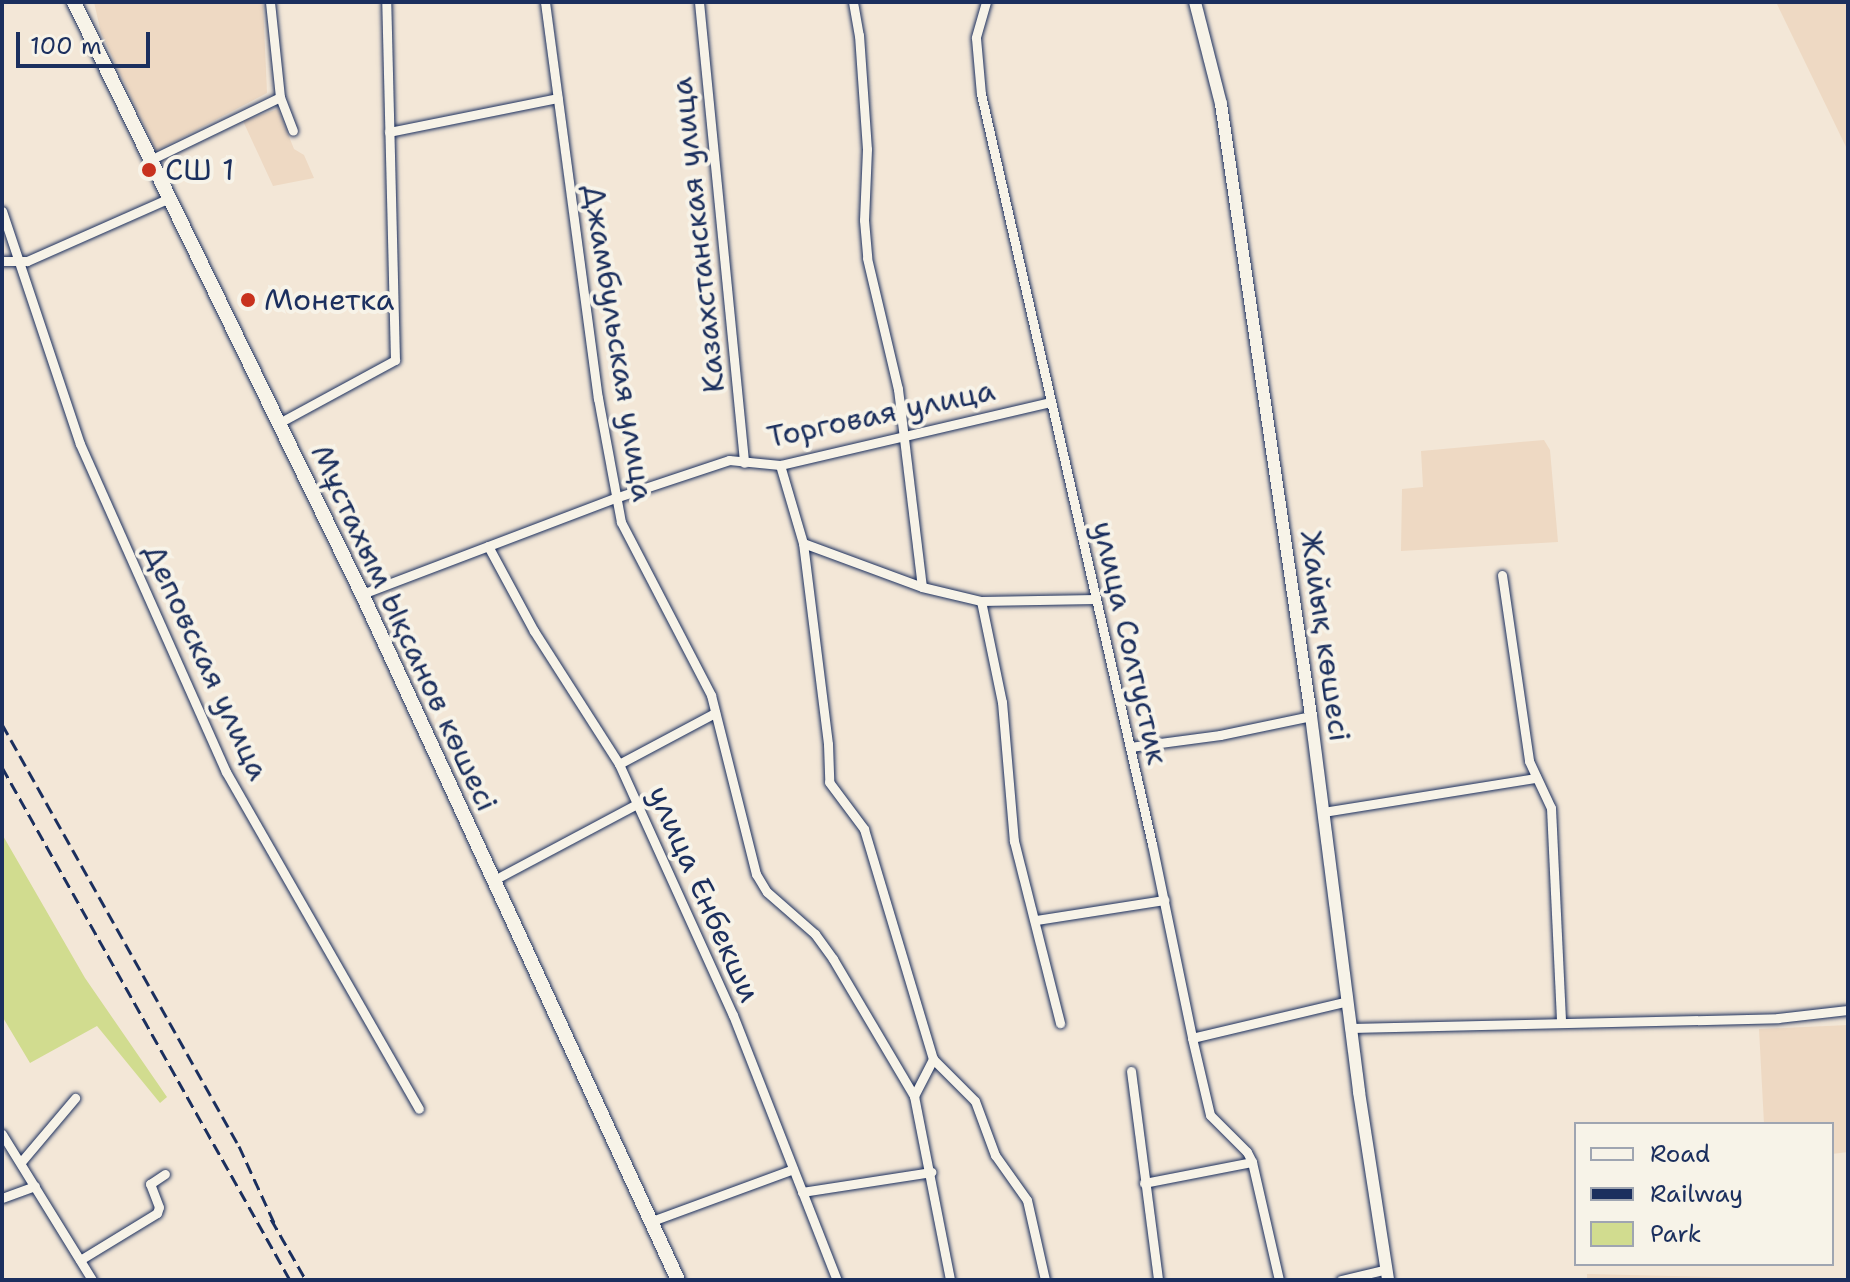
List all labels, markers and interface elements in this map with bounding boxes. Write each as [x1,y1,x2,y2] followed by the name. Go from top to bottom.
[20,16,154,66] scale bar
[30,30,102,62] text: 100 m
[664,75,732,395] street label: Казахстанская улица
[165,152,235,188] place label: СШ 1
[140,161,158,179] marker: СШ 1
[575,182,661,504] street label: Джамбульская улица
[264,282,394,318] place label: Монетка
[239,291,257,309] marker: Монетка
[764,372,998,456] street label: Торговая улица
[303,439,505,817] street label: Мұстахым Ықсанов көшесі
[1084,518,1176,768] street label: улица Солтустик
[1292,528,1358,744] street label: Жайық көшесі
[136,538,276,786] street label: Деповская улица
[640,780,768,1008] street label: улица Енбекши
[1574,1122,1834,1266] legend
[1650,1138,1710,1170] text: Road
[1650,1178,1743,1210] text: Railway
[1650,1218,1702,1250] text: Park

